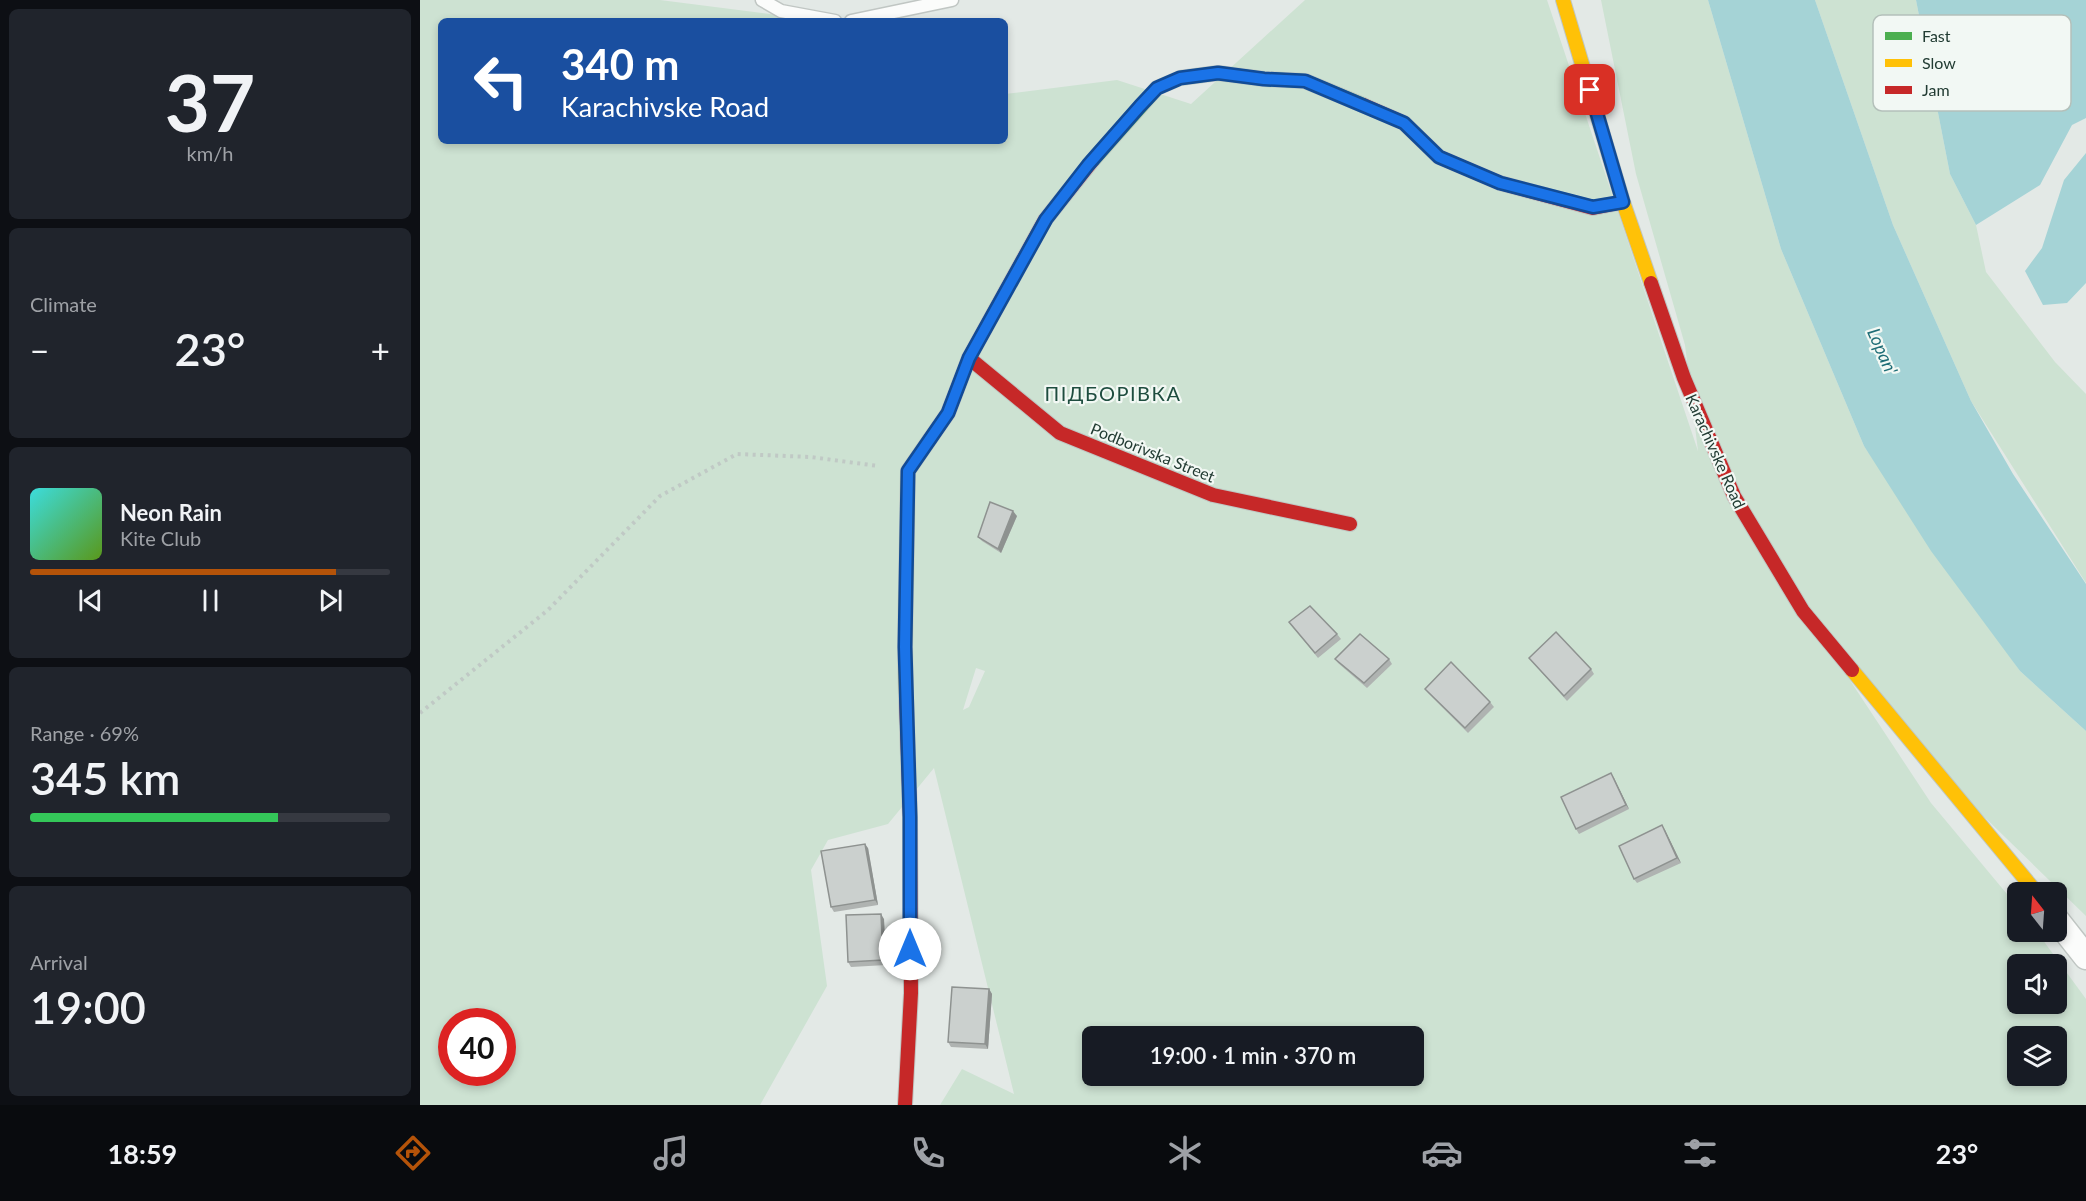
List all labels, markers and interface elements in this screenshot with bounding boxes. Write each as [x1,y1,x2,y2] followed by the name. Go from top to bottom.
[1873,15,2071,111] legend
[1922,26,1951,45] text: Fast
[561,39,679,89] text: 340 m
[462,42,540,120] icon: left
[1922,53,1956,72] text: Slow
[165,55,255,149] text: 37
[1564,64,1615,115] pin
[1573,73,1606,106] icon: arrive
[1922,80,1950,99] text: Jam
[561,90,769,123] text: Karachivske Road
[187,141,233,165] text: km/h
[30,292,97,316] text: Climate
[175,322,245,376] text: 23°
[1863,324,1903,378] water label: Lopan'
[30,330,49,370] text: −
[371,330,390,370] text: +
[1045,381,1181,405] district label: ПІДБОРІВКА
[1682,391,1750,511] street label: Karachivske Road
[1088,418,1218,486] street label: Podborivska Street
[120,499,222,526] text: Neon Rain
[120,526,201,550] text: Kite Club
[74,584,107,617] icon: previous
[194,584,227,617] icon: pause
[314,584,347,617] icon: next
[30,721,139,745] text: Range · 69%
[30,751,180,805] text: 345 km
[2007,882,2067,942] north arrow
[2007,882,2067,1086] map controls
[878,917,942,981] position arrow
[30,950,88,974] text: Arrival
[2007,954,2067,1014] button: sound
[30,980,146,1034] text: 19:00
[438,1008,516,1086] speed limit sign: 40
[2007,1026,2067,1086] button: layers
[1150,1042,1356,1069] text: 19:00 · 1 min · 370 m
[392,1132,434,1174] icon: directions
[650,1132,692,1174] icon: music
[907,1132,949,1174] icon: phone
[1164,1132,1206,1174] icon: climate
[1421,1132,1463,1174] icon: car
[1679,1132,1721,1174] icon: filters
[108,1137,177,1170] text: 18:59
[1936,1137,1978,1170] text: 23°

